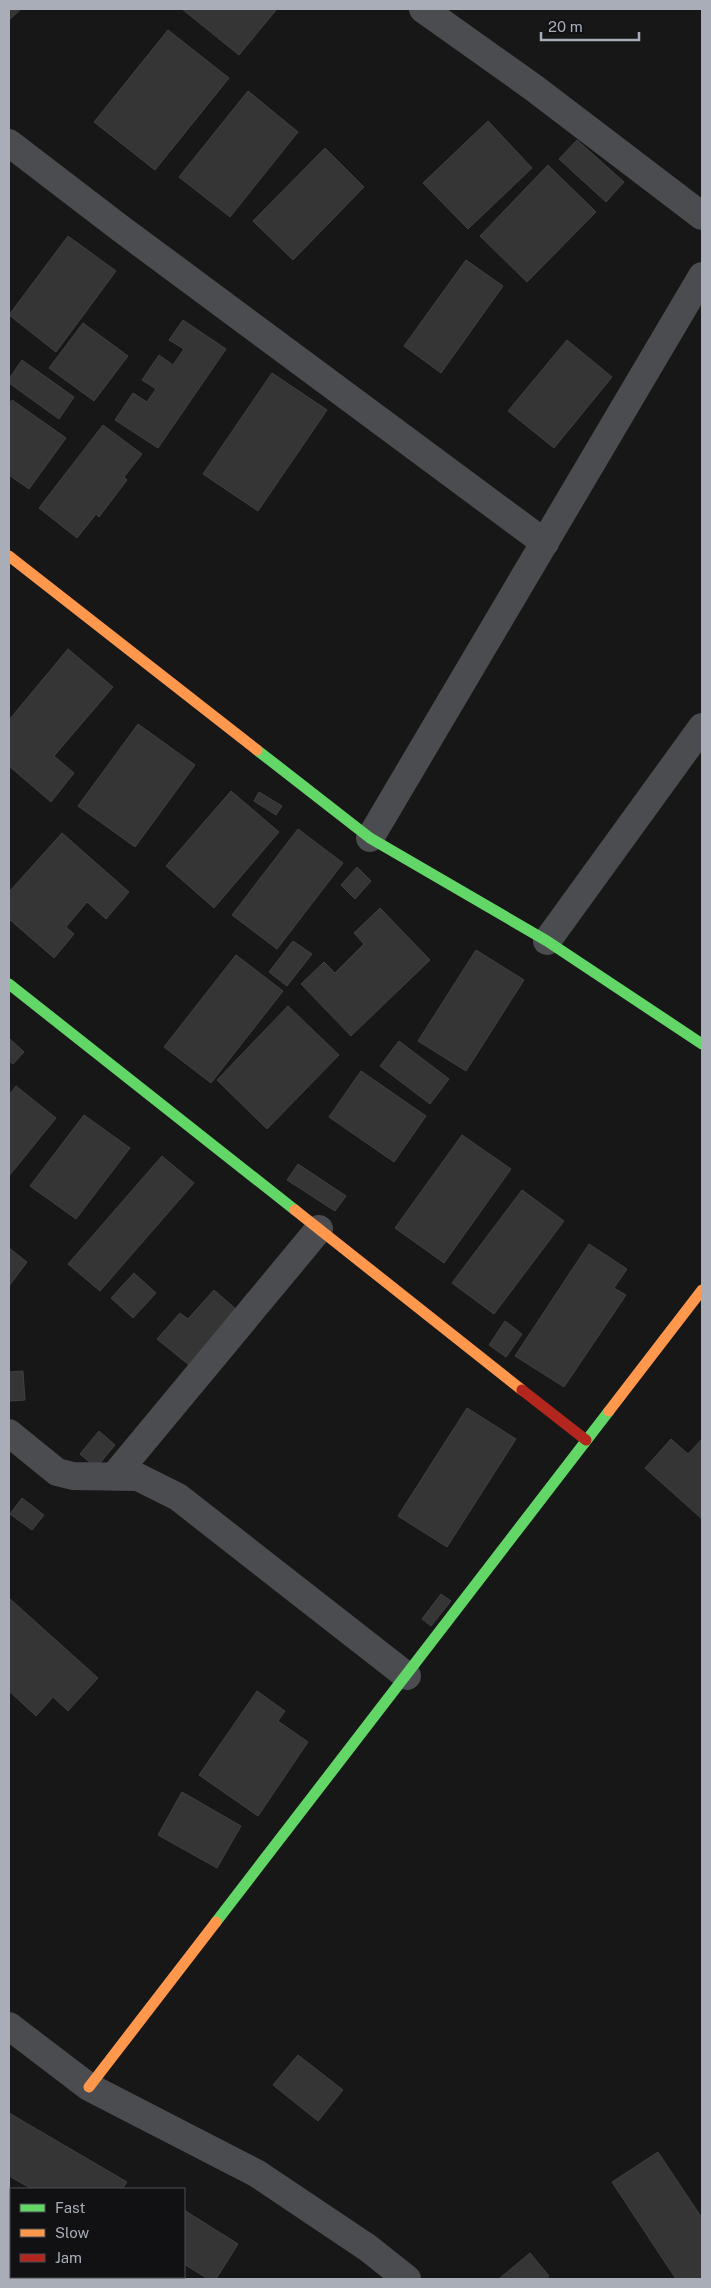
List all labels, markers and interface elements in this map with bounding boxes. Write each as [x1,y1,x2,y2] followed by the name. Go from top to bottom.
[541,10,638,42] scale bar
[548,18,583,35] text: 20 m
[10,2188,185,2278] legend
[55,2199,85,2216] text: Fast
[55,2224,90,2241] text: Slow
[55,2249,82,2266] text: Jam

